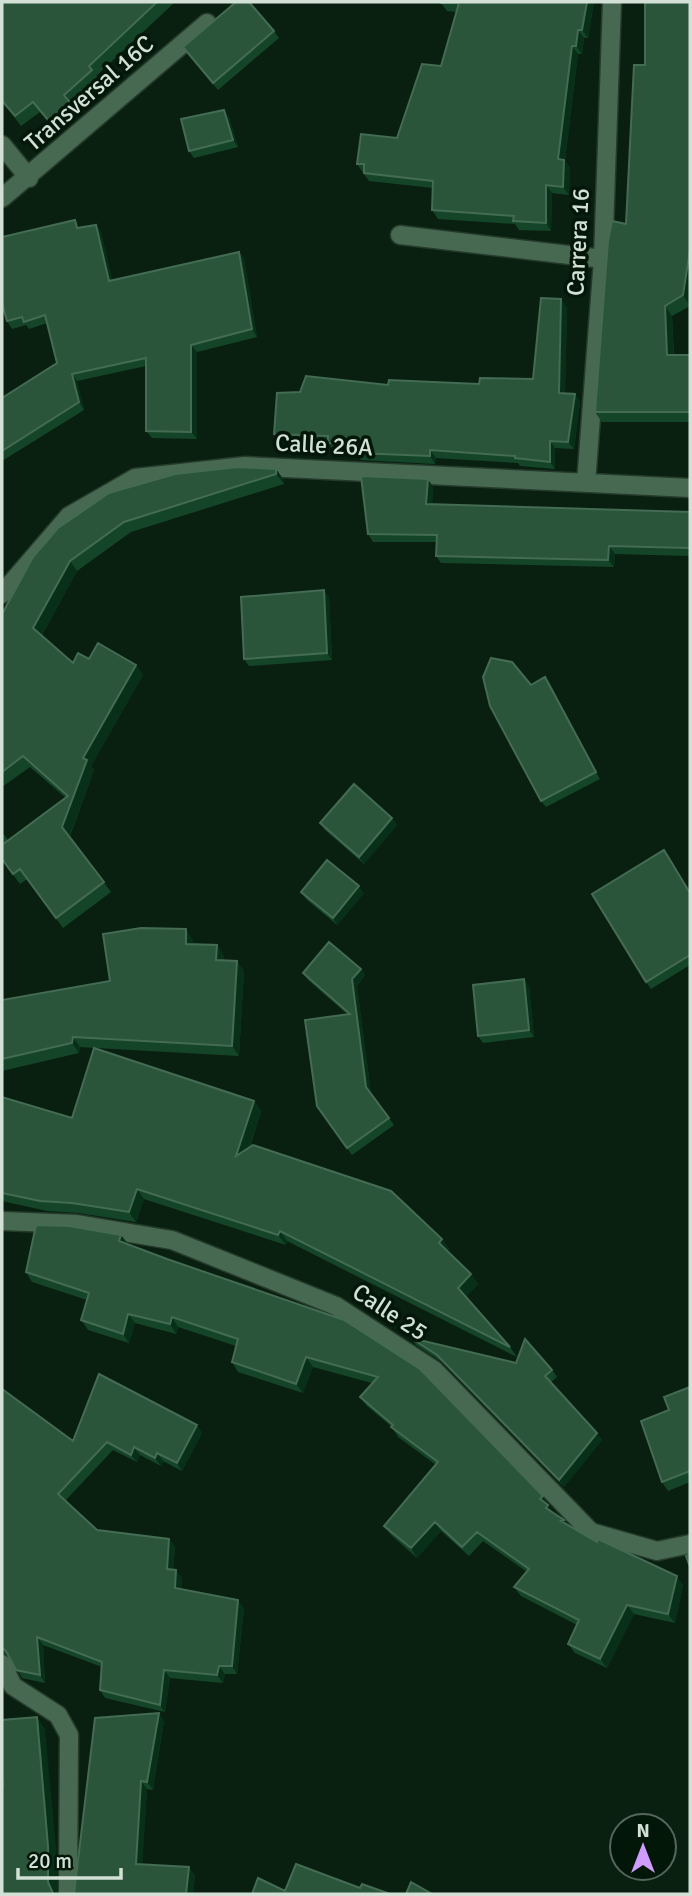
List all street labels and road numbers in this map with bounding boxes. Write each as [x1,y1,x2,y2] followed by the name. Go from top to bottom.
[18,29,160,157] street label: Transversal 16C
[560,187,596,297] street label: Carrera 16
[274,427,374,463] street label: Calle 26A
[347,1277,433,1347] street label: Calle 25

